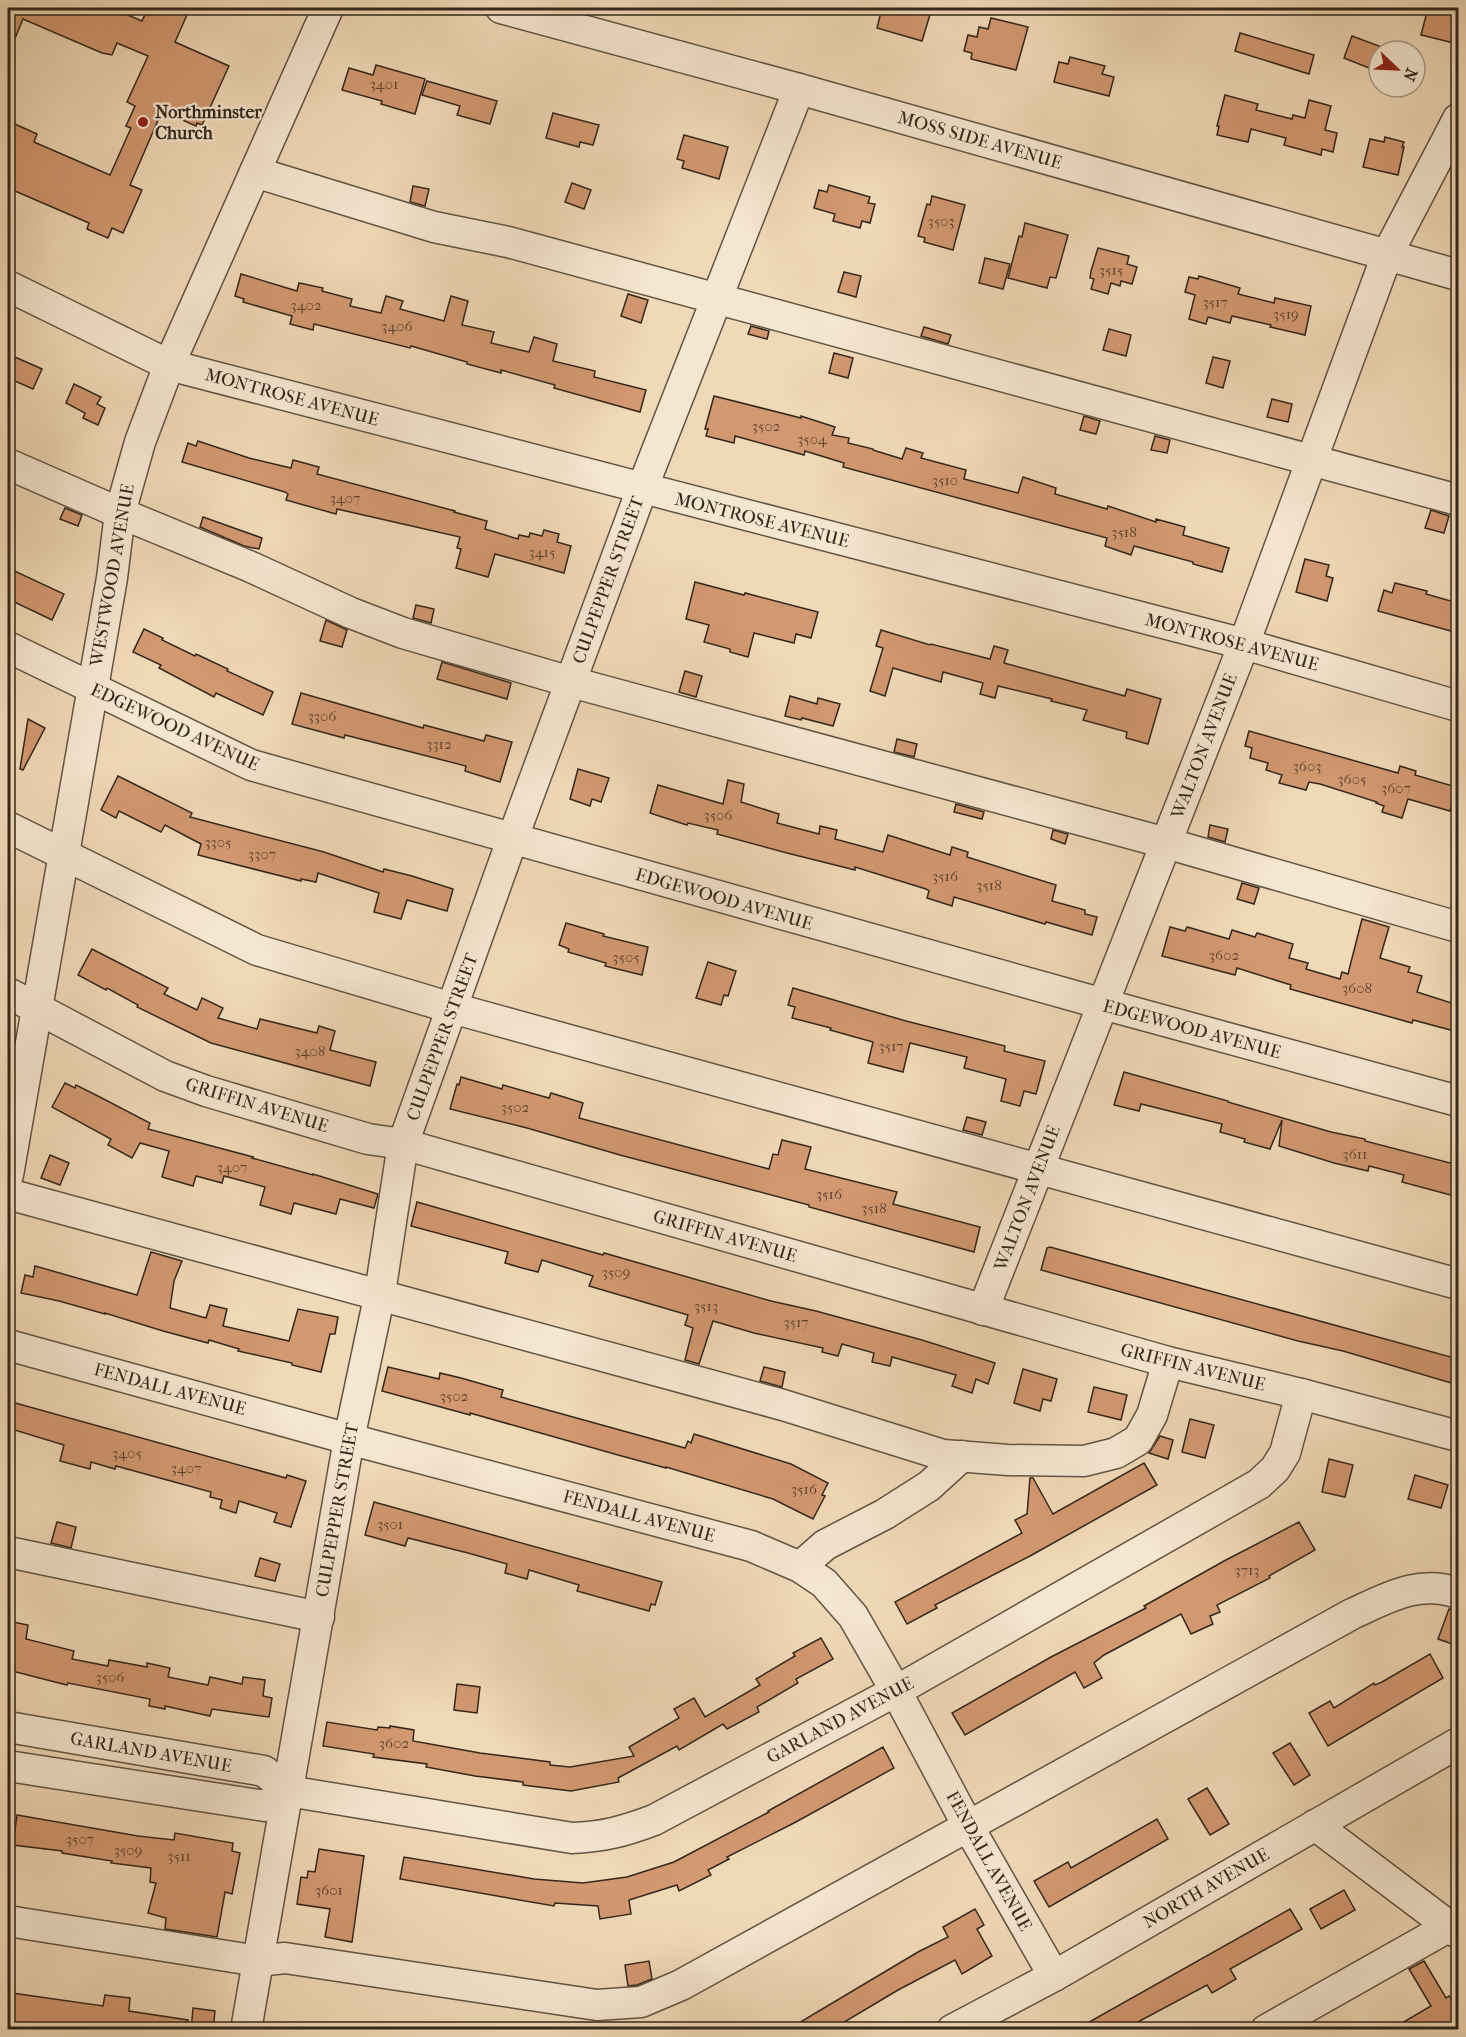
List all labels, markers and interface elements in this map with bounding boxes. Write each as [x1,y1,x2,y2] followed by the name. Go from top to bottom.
[1367,39,1427,99] north arrow
[1399,65,1421,85] text: N
[370,75,398,93] house number: 3401
[155,102,262,144] place label: Northminster Church
[895,107,1064,174] street label: MOSS SIDE AVENUE
[136,115,150,129] marker: Northminster Church
[927,212,955,230] house number: 3503
[1099,261,1123,279] house number: 3515
[1202,293,1228,311] house number: 3517
[291,296,322,314] house number: 3402
[1273,305,1299,323] house number: 3519
[381,317,414,335] house number: 3406
[203,364,381,431] street label: MONTROSE AVENUE
[752,417,781,435] house number: 3502
[797,430,828,448] house number: 3504
[932,471,958,489] house number: 3510
[86,482,139,669] street label: WESTWOOD AVENUE
[330,489,360,507] house number: 3407
[673,489,851,552] street label: MONTROSE AVENUE
[568,493,649,667] street label: CULPEPPER STREET
[1111,523,1137,541] house number: 3518
[529,543,555,561] house number: 3415
[1143,609,1321,676] street label: MONTROSE AVENUE
[1167,671,1242,823] street label: WALTON AVENUE
[87,679,262,776] street label: EDGEWOOD AVENUE
[308,707,337,725] house number: 3306
[426,735,452,753] house number: 3312
[1293,757,1321,775] house number: 3603
[1337,770,1367,788] house number: 3605
[1381,779,1411,797] house number: 3607
[704,806,733,824] house number: 3506
[204,833,232,851] house number: 3305
[248,845,276,863] house number: 3307
[633,864,815,935] street label: EDGEWOOD AVENUE
[932,867,959,885] house number: 3516
[976,876,1002,894] house number: 3518
[1209,946,1239,964] house number: 3602
[612,948,640,966] house number: 3505
[402,950,483,1124] street label: CULPEPPER STREET
[1342,979,1372,997] house number: 3608
[1101,996,1283,1063] street label: EDGEWOOD AVENUE
[878,1037,904,1055] house number: 3517
[295,1042,325,1060] house number: 3408
[183,1074,331,1137] street label: GRIFFIN AVENUE
[501,1098,530,1116] house number: 3502
[990,1123,1065,1275] street label: WALTON AVENUE
[1343,1145,1367,1163] house number: 3611
[217,1158,247,1176] house number: 3407
[816,1185,843,1203] house number: 3516
[861,1199,887,1217] house number: 3518
[651,1206,799,1267] street label: GRIFFIN AVENUE
[602,1263,630,1281] house number: 3509
[694,1297,718,1315] house number: 3513
[783,1313,809,1331] house number: 3517
[1118,1339,1268,1396] street label: GRIFFIN AVENUE
[91,1359,248,1420] street label: FENDALL AVENUE
[440,1387,469,1405] house number: 3502
[312,1420,363,1599] street label: CULPEPPER STREET
[112,1444,142,1462] house number: 3405
[171,1459,201,1477] house number: 3407
[791,1480,818,1498] house number: 3516
[560,1486,717,1547] street label: FENDALL AVENUE
[377,1515,403,1533] house number: 3501
[1235,1561,1259,1579] house number: 3713
[96,1668,125,1686] house number: 3506
[763,1673,917,1768] street label: GARLAND AVENUE
[69,1728,233,1777] street label: GARLAND AVENUE
[379,1734,409,1752] house number: 3602
[941,1788,1036,1935] street label: FENDALL AVENUE
[66,1830,94,1848] house number: 3507
[114,1841,142,1859] house number: 3509
[1139,1844,1273,1933] street label: NORTH AVENUE
[167,1847,191,1865] house number: 3511
[315,1881,343,1899] house number: 3601

